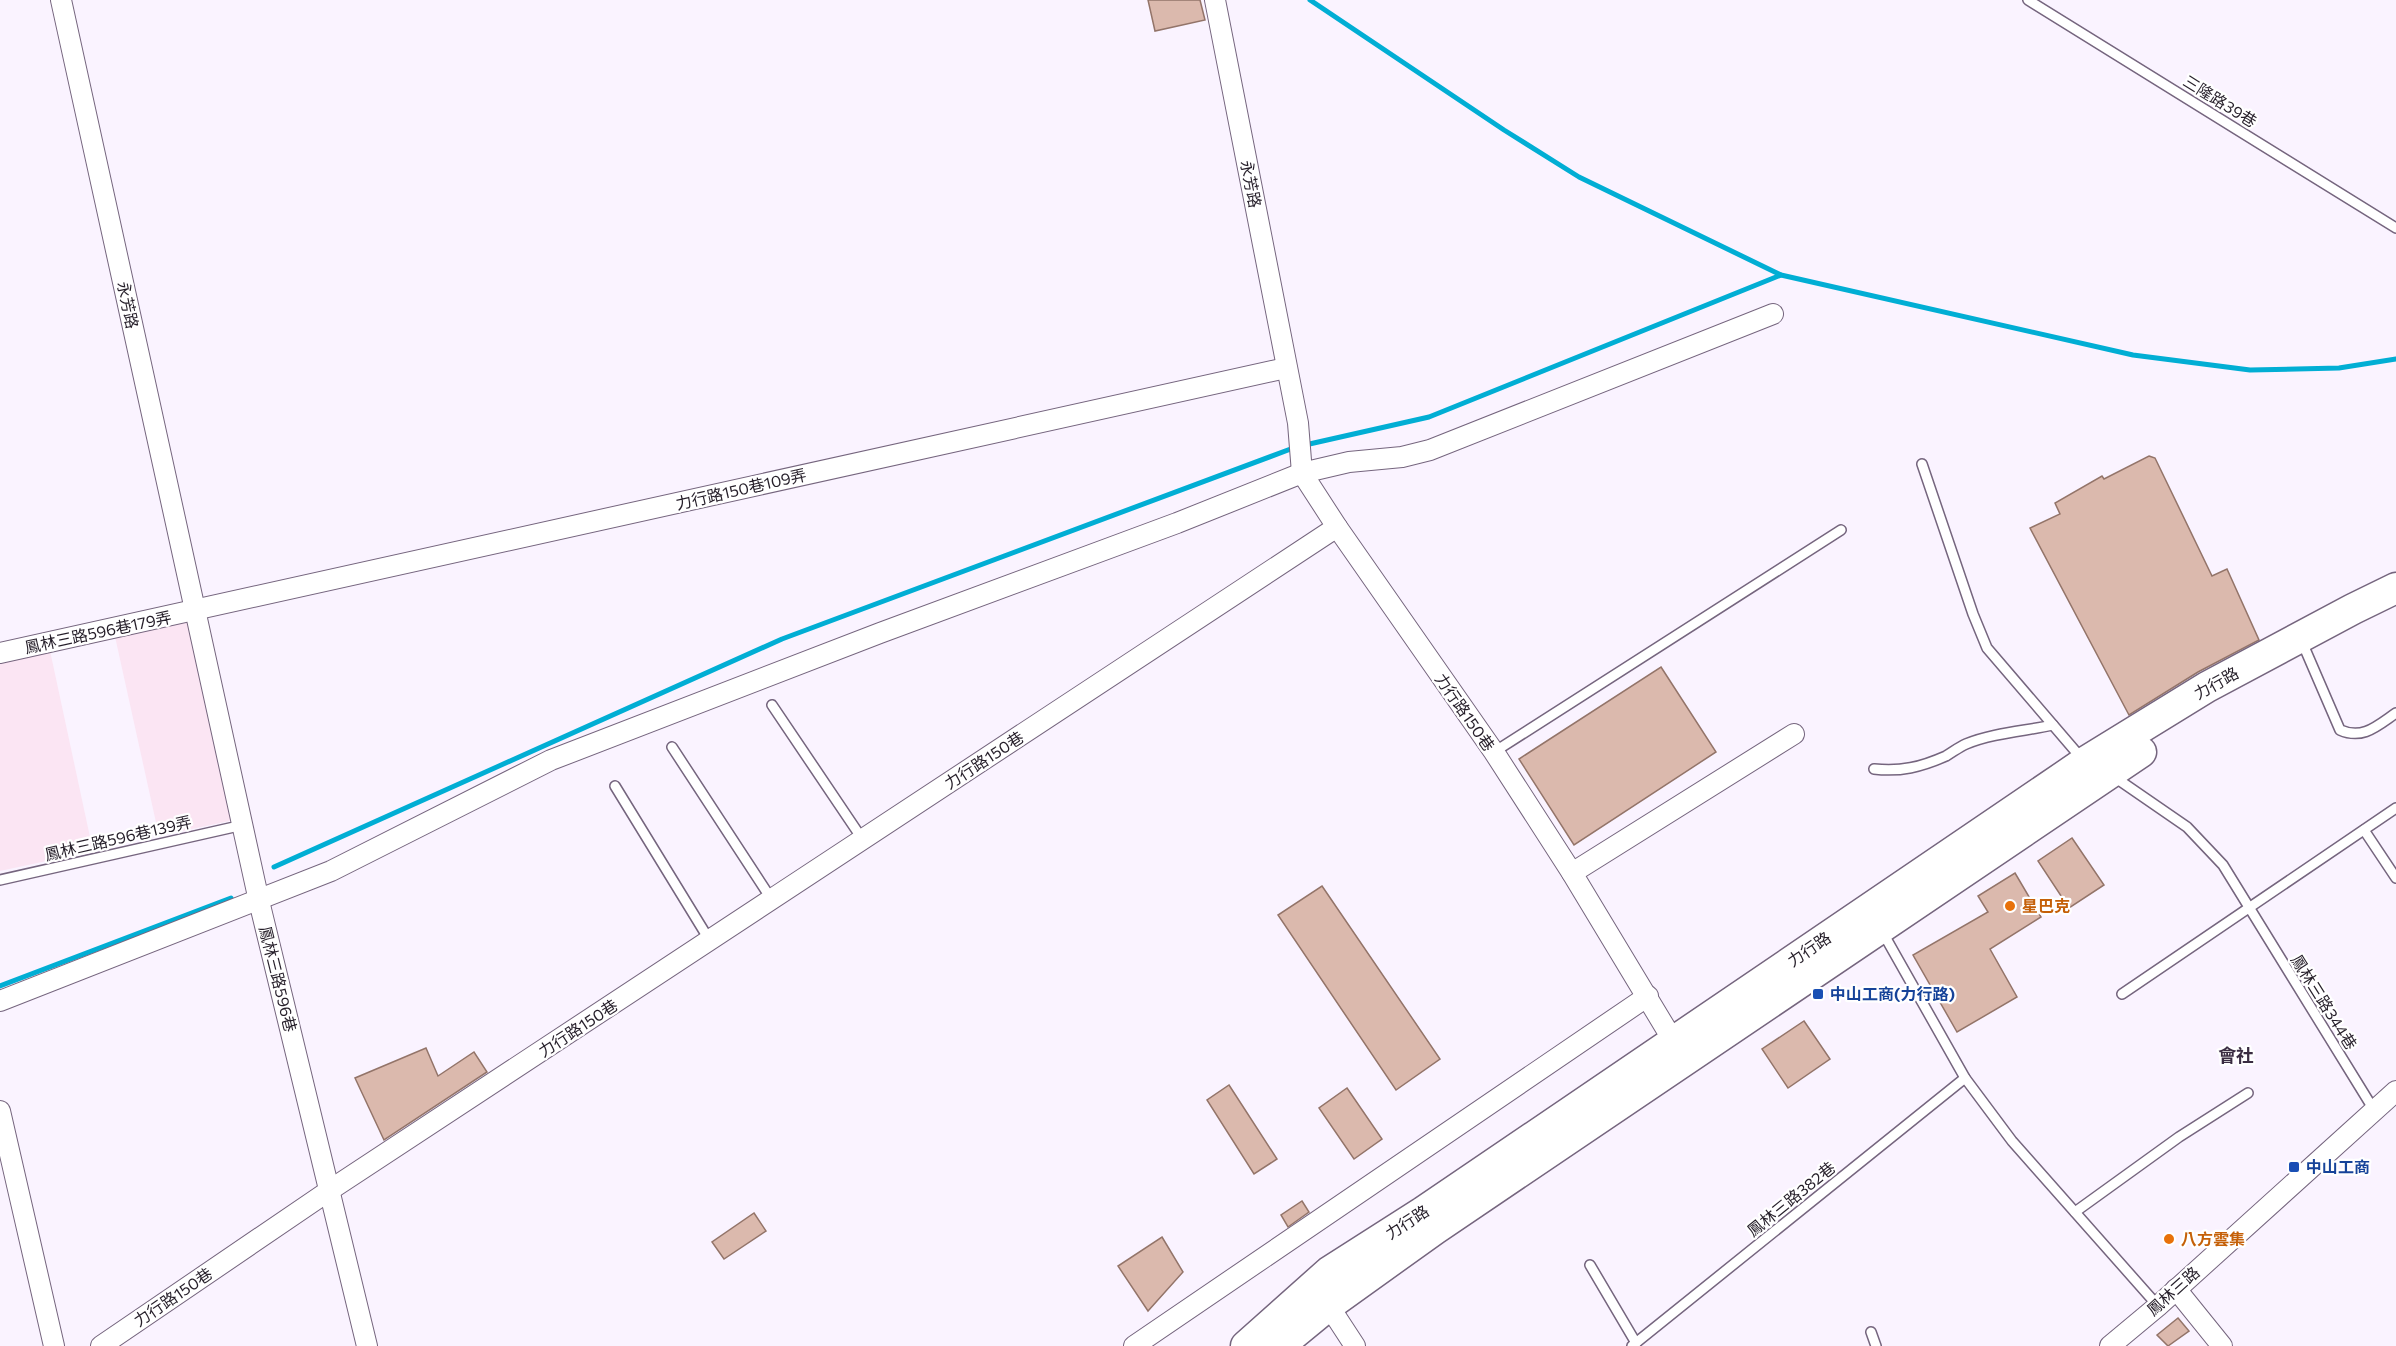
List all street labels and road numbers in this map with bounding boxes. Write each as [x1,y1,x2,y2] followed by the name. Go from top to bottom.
[2180,71,2260,131] street label: 三隆路39巷
[1238,159,1265,209] street label: 永芳路
[114,279,143,330] street label: 永芳路
[674,464,808,513] street label: 力行路150巷109弄
[23,607,173,656] street label: 鳳林三路596巷179弄
[2190,663,2241,703] street label: 力行路
[1432,669,1499,754] street label: 力行路150巷
[941,727,1027,792] street label: 力行路150巷
[43,811,193,864] street label: 鳳林三路596巷139弄
[256,924,301,1034] street label: 鳳林三路596巷
[1784,927,1834,970] street label: 力行路
[2288,951,2361,1053] street label: 鳳林三路344巷
[535,995,621,1060] street label: 力行路150巷
[1743,1157,1839,1240] street label: 鳳林三路382巷
[1381,1201,1432,1243] street label: 力行路
[2143,1262,2203,1319] street label: 鳳林三路
[130,1263,216,1330] street label: 力行路150巷

